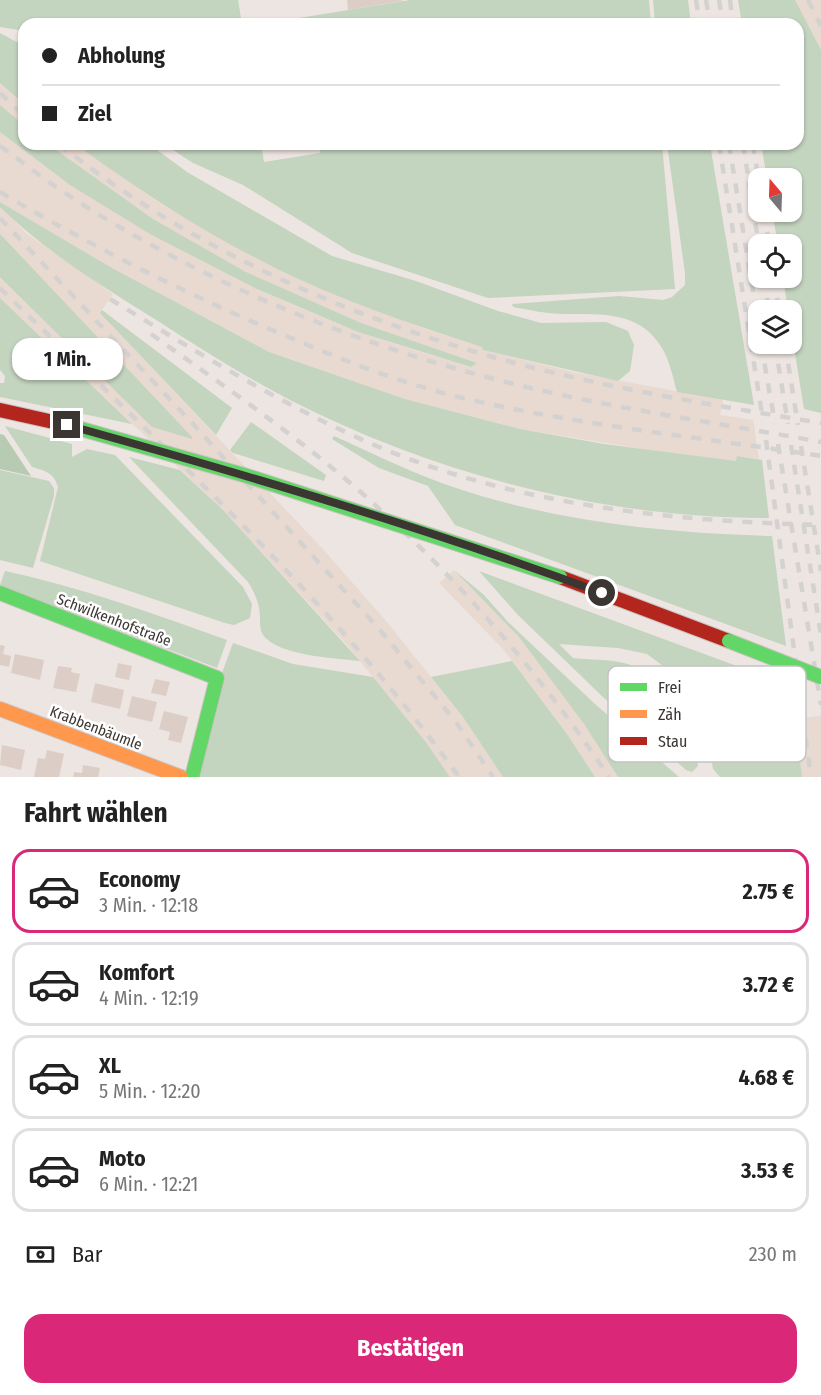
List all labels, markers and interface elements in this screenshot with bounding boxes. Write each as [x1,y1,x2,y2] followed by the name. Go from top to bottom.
[78,42,165,69] text: Abholung
[78,100,112,127] text: Ziel
[748,168,802,222] north arrow
[748,168,802,354] map controls
[748,234,802,288] button: locate
[748,300,802,354] button: layers
[11,338,122,380] callout: 1 Min.
[44,347,91,371] text: 1 Min.
[53,411,80,438] route end
[588,579,615,606] route start
[54,590,174,650] street label: Schwilkenhofstraße
[608,666,806,762] legend
[658,678,682,697] text: Frei
[47,702,145,754] street label: Krabbenbäumle
[658,705,682,724] text: Zäh
[658,732,687,751] text: Stau
[24,797,168,829] text: Fahrt wählen
[27,864,81,918] icon: car
[99,866,180,893] text: Economy
[742,878,794,905] text: 2.75 €
[99,893,198,917] text: 3 Min. · 12:18
[27,957,81,1011] icon: car
[99,959,174,986] text: Komfort
[743,971,794,998] text: 3.72 €
[99,986,199,1010] text: 4 Min. · 12:19
[27,1050,81,1104] icon: car
[99,1052,121,1079] text: XL
[738,1064,794,1091] text: 4.68 €
[99,1079,201,1103] text: 5 Min. · 12:20
[27,1143,81,1197] icon: car
[99,1145,146,1172] text: Moto
[741,1157,794,1184] text: 3.53 €
[99,1172,198,1196] text: 6 Min. · 12:21
[24,1238,57,1271] icon: cash
[72,1241,103,1268] text: Bar
[749,1242,797,1266] text: 230 m
[24,1314,797,1383] button: Bestätigen

